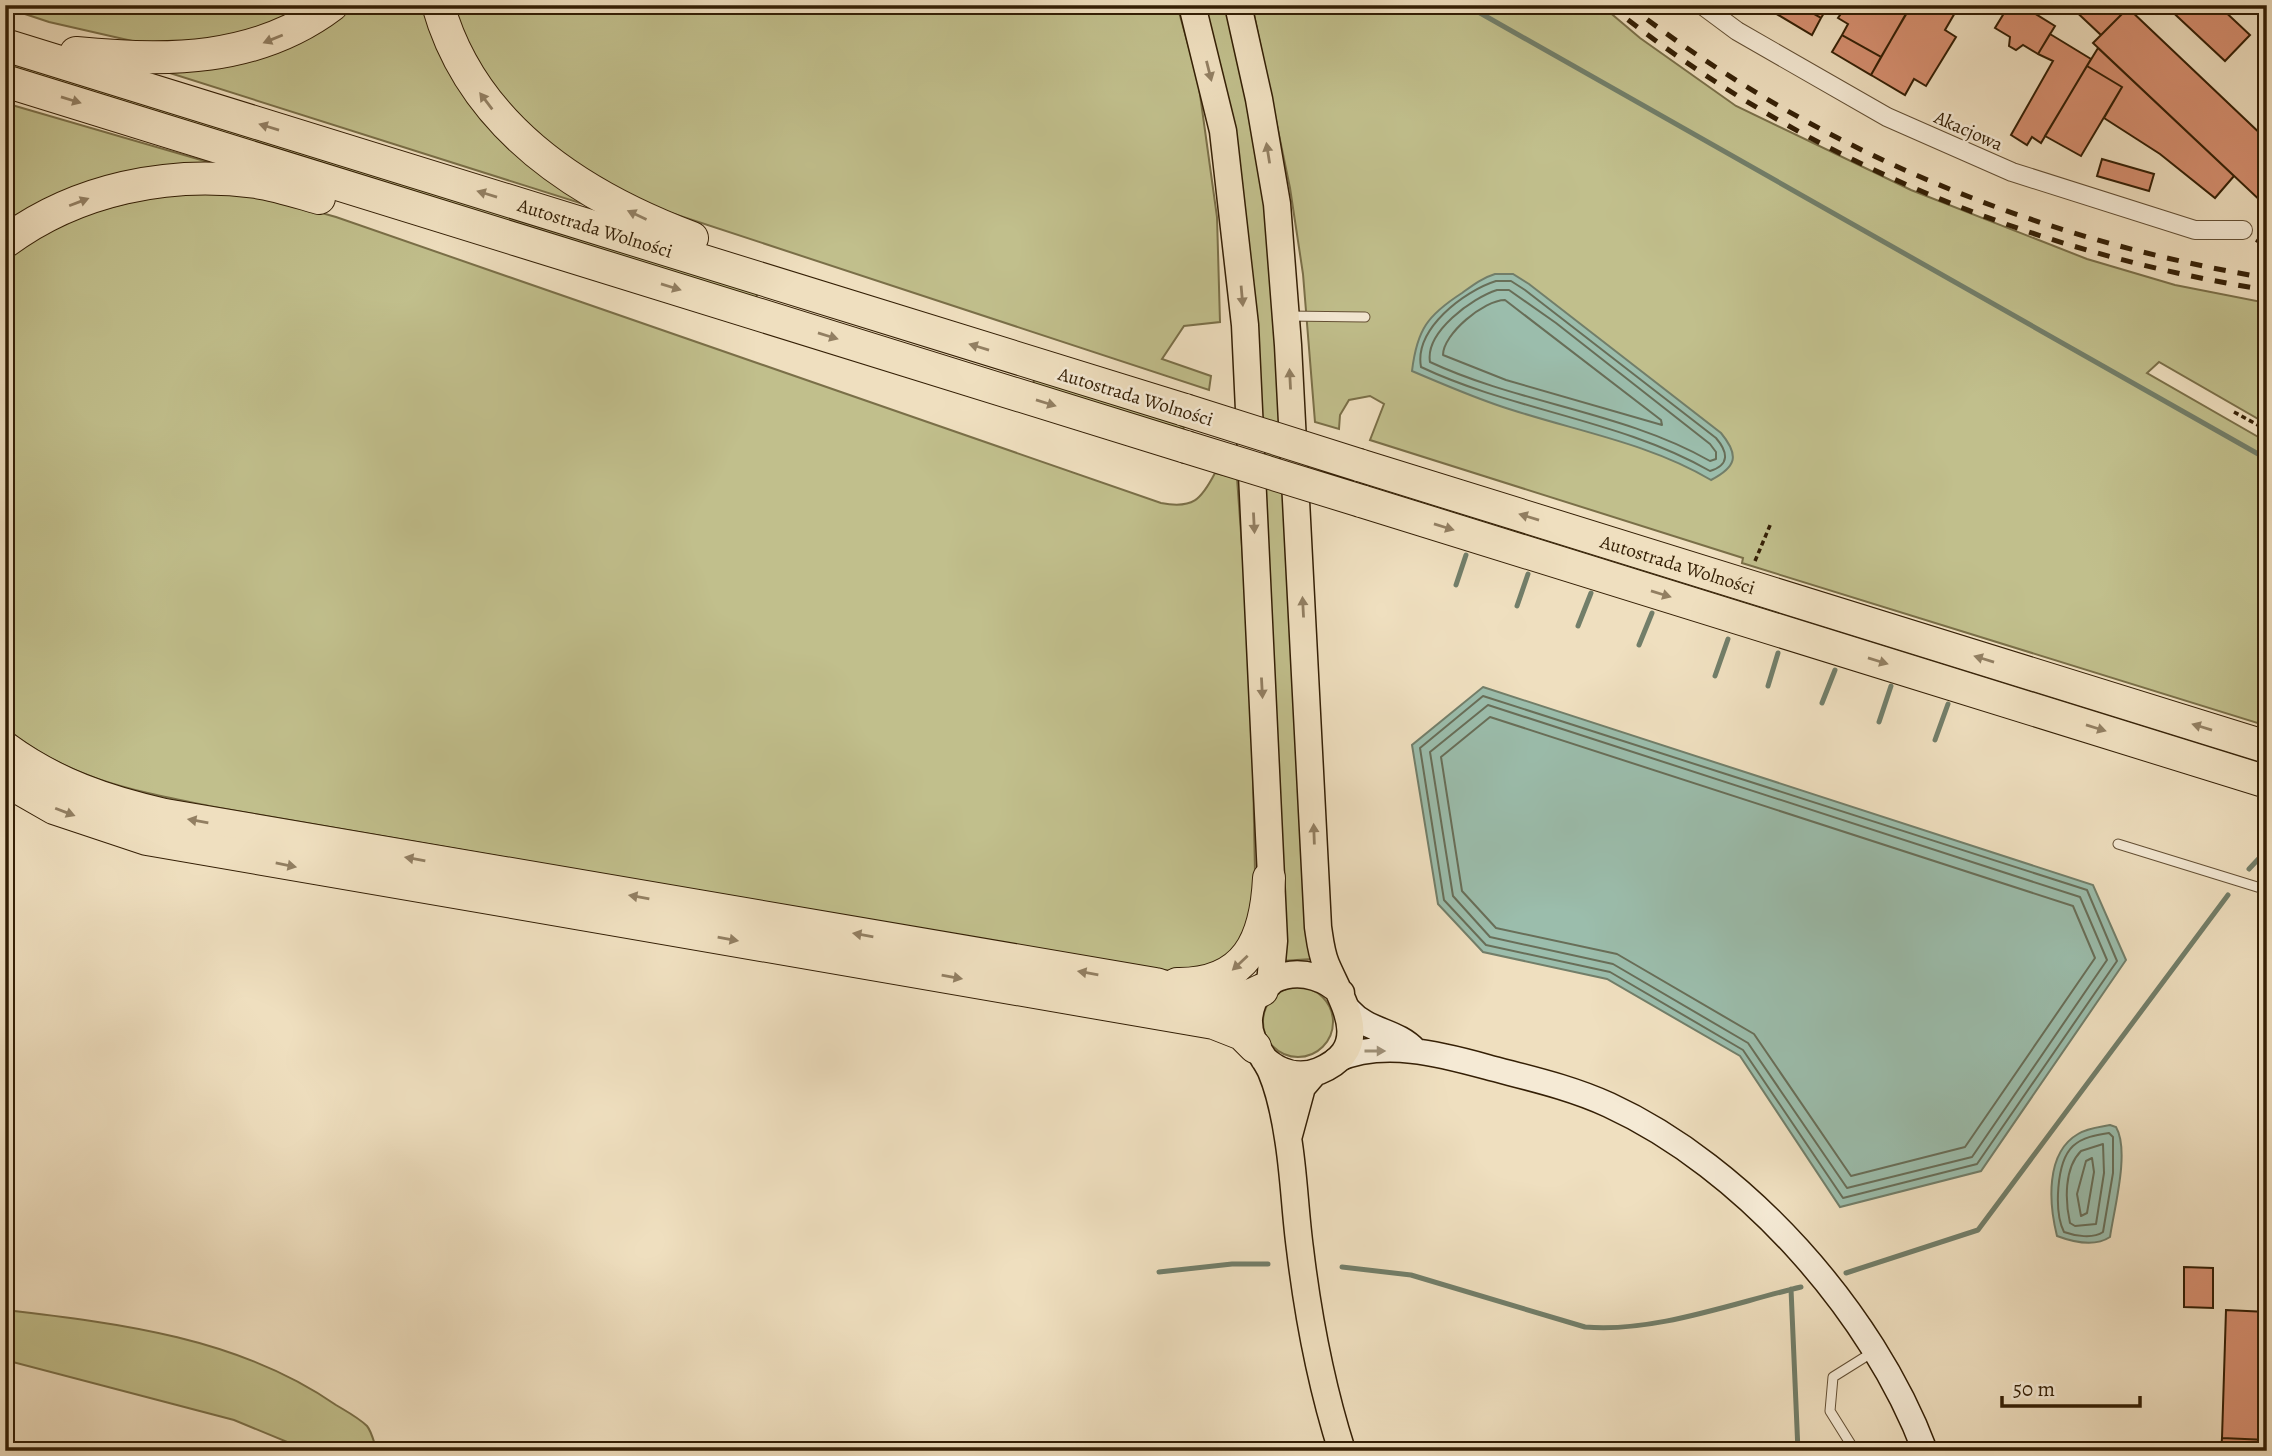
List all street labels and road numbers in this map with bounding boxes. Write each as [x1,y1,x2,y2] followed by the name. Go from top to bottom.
[1929,104,2007,158] street label: Akacjowa
[513,192,676,265] street label: Autostrada Wolności
[1054,361,1216,433] street label: Autostrada Wolności
[1596,528,1758,601] street label: Autostrada Wolności

